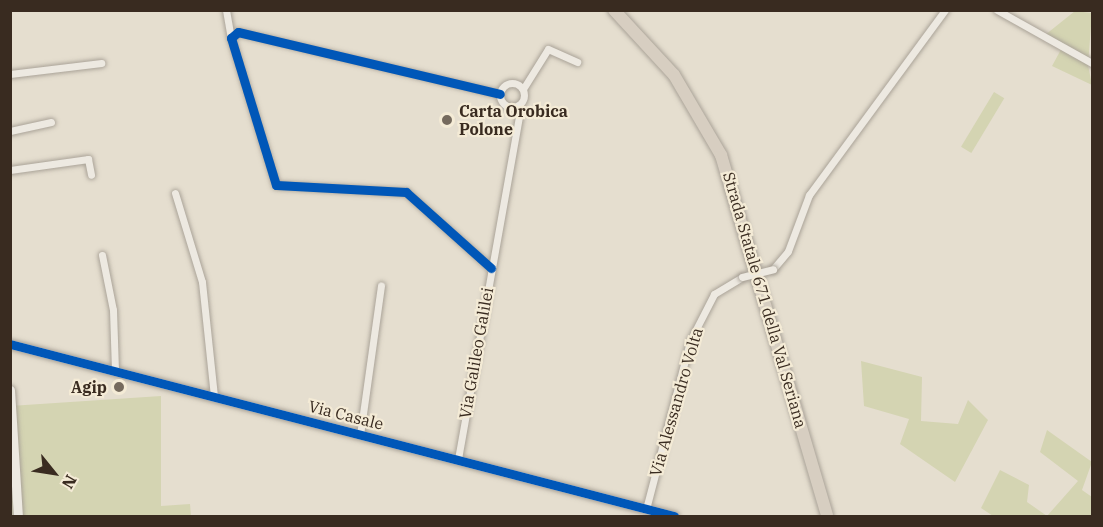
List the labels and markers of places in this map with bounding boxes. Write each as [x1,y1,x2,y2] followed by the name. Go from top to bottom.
[459,101,568,139] place label: Carta Orobica Polone
[440,113,454,127] marker: Carta Orobica Polone
[71,377,107,397] place label: Agip
[112,380,126,394] marker: Agip

